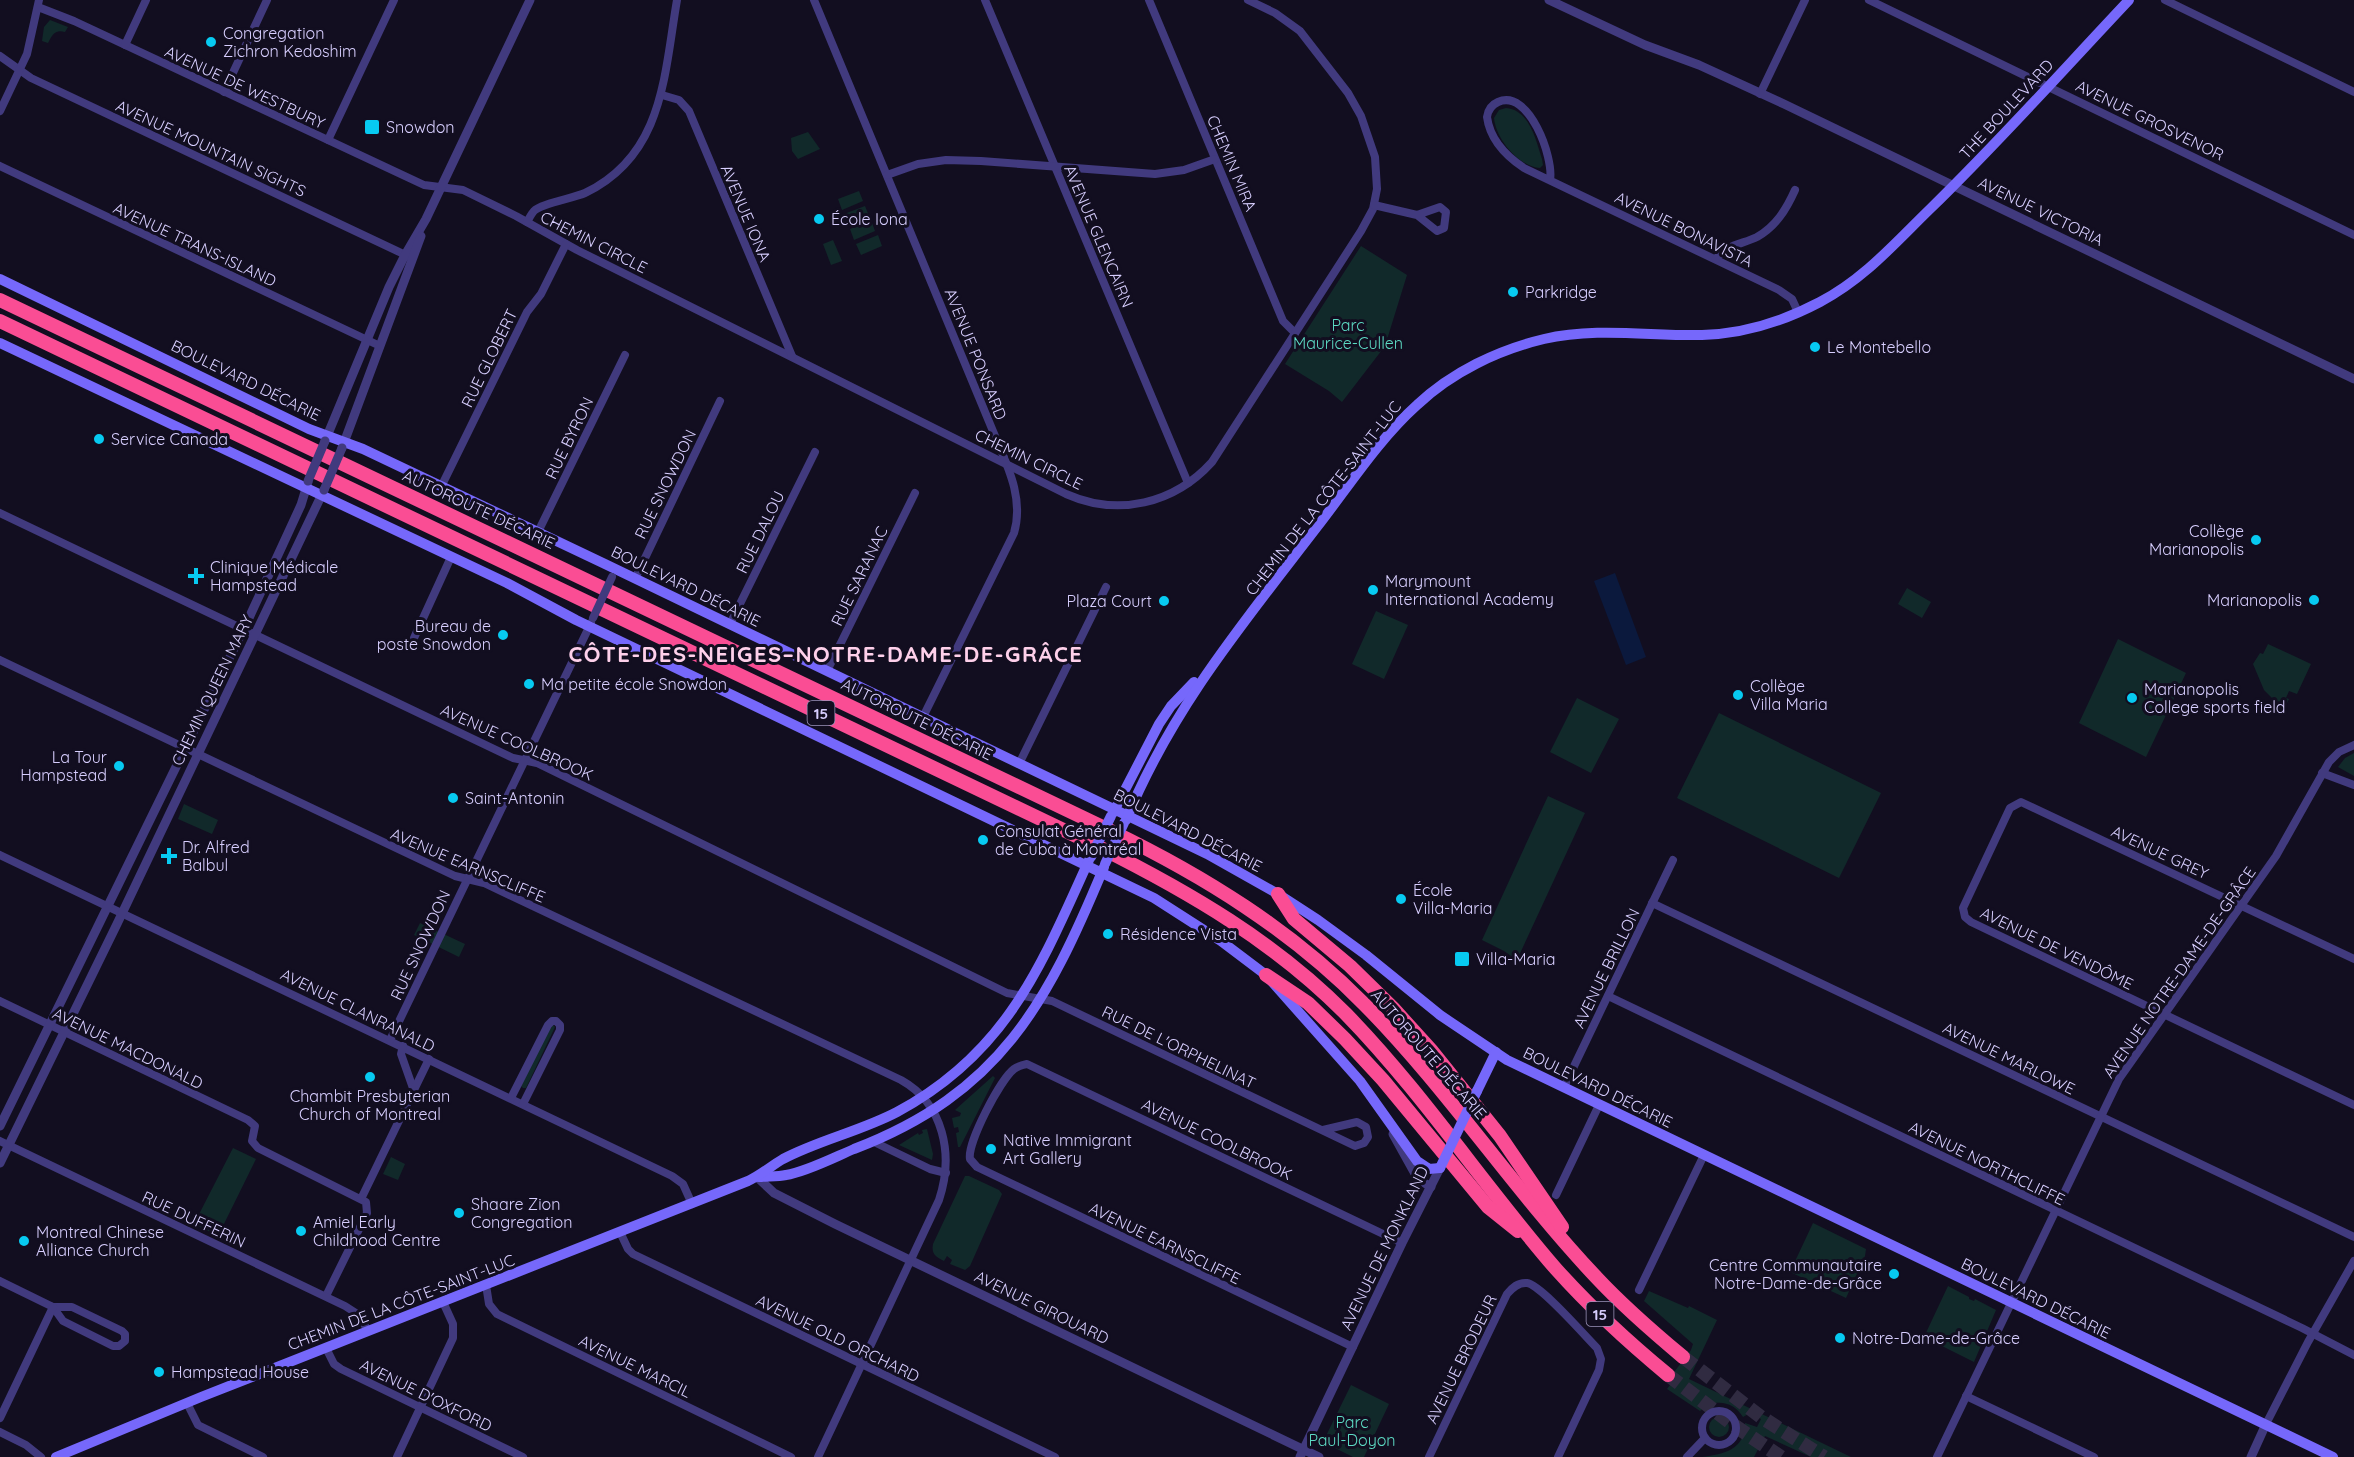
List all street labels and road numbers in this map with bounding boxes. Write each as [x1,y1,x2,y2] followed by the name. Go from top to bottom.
[162,41,328,133] street label: AVENUE DE WESTBURY
[1955,55,2057,163] street label: THE BOULEVARD
[2073,75,2227,165] street label: AVENUE GROSVENOR
[113,95,309,201] street label: AVENUE MOUNTAIN SIGHTS
[1203,112,1261,214] street label: CHEMIN MIRA
[717,162,775,264] street label: AVENUE IONA
[1060,162,1138,310] street label: AVENUE GLENCAIRN
[1975,172,2107,250] street label: AVENUE VICTORIA
[1612,187,1756,271] street label: AVENUE BONAVISTA
[110,197,280,291] street label: AVENUE TRANS-ISLAND
[537,206,651,278] street label: CHEMIN CIRCLE
[940,285,1012,423] street label: AVENUE PONSARD
[457,305,522,410] street label: RUE GLOBERT
[168,335,324,425] street label: BOULEVARD DÉCARIE
[541,394,597,482] street label: RUE BYRON
[1241,397,1405,599] street label: CHEMIN DE LA CÔTE-SAINT-LUC
[972,424,1086,494] street label: CHEMIN CIRCLE
[630,426,700,542] street label: RUE SNOWDON
[400,465,558,553] street label: AUTOROUTE DÉCARIE
[731,487,789,577] street label: RUE DALOU
[826,523,892,629] street label: RUE SARANAC
[608,541,764,631] street label: BOULEVARD DÉCARIE
[167,611,257,769] street label: CHEMIN QUEEN MARY
[838,674,996,764] street label: AUTOROUTE DÉCARIE
[438,699,597,785] street label: AVENUE COOLBROOK
[808,701,834,725] road number: 15
[1110,784,1266,876] street label: BOULEVARD DÉCARIE
[2108,821,2212,883] street label: AVENUE GREY
[388,823,548,907] street label: AVENUE EARNSCLIFFE
[2098,863,2260,1081] street label: AVENUE NOTRE-DAME-DE-GRÂCE
[386,887,454,1003] street label: RUE SNOWDON
[1977,902,2137,994] street label: AVENUE DE VENDÔME
[1568,905,1644,1031] street label: AVENUE BRILLON
[278,964,438,1056] street label: AVENUE CLANRANALD
[1367,985,1491,1123] street label: AUTOROUTE DÉCARIE
[1099,1001,1259,1093] street label: RUE DE L'ORPHELINAT
[50,1003,206,1093] street label: AVENUE MACDONALD
[1940,1017,2078,1099] street label: AVENUE MARLOWE
[1520,1042,1676,1132] street label: BOULEVARD DÉCARIE
[1139,1094,1296,1184] street label: AVENUE COOLBROOK
[1906,1117,2068,1209] street label: AVENUE NORTHCLIFFE
[1336,1163,1432,1333] street label: AVENUE DE MONKLAND
[139,1186,249,1252] street label: RUE DUFFERIN
[1086,1198,1244,1288] street label: AVENUE EARNSCLIFFE
[285,1249,517,1355] street label: CHEMIN DE LA CÔTE-SAINT-LUC
[1958,1253,2114,1343] street label: BOULEVARD DÉCARIE
[972,1266,1112,1348] street label: AVENUE GIROUARD
[753,1290,923,1386] street label: AVENUE OLD ORCHARD
[1421,1291,1501,1427] street label: AVENUE BRODEUR
[1586,1302,1614,1326] road number: 15
[576,1330,695,1402] street label: AVENUE MARCIL
[357,1354,495,1436] street label: AVENUE D'OXFORD

